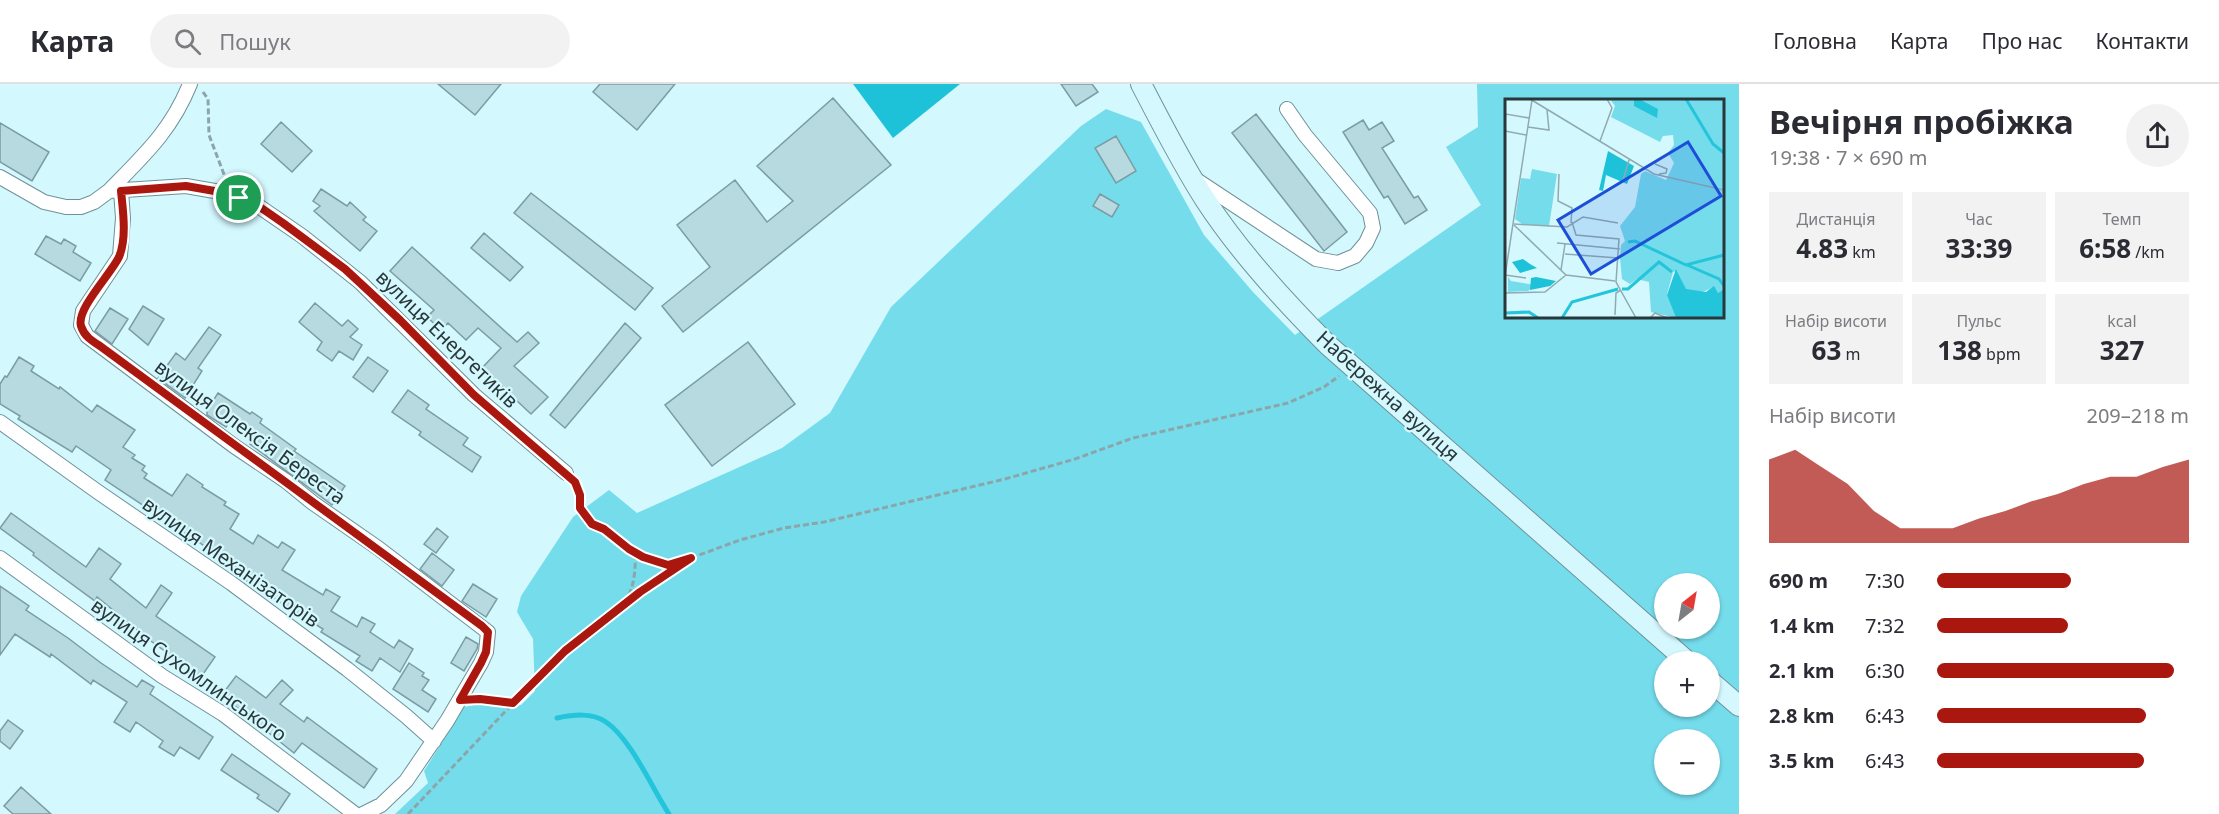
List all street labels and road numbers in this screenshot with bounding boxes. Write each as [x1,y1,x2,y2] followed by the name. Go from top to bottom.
[370,264,524,414] street label: вулиця Енергетиків
[1311,324,1466,467] street label: Набережна вулиця
[149,353,351,510] street label: вулиця Олексія Береста
[137,490,325,633] street label: вулиця Механізаторів
[86,592,293,748] street label: вулиця Сухомлинського

